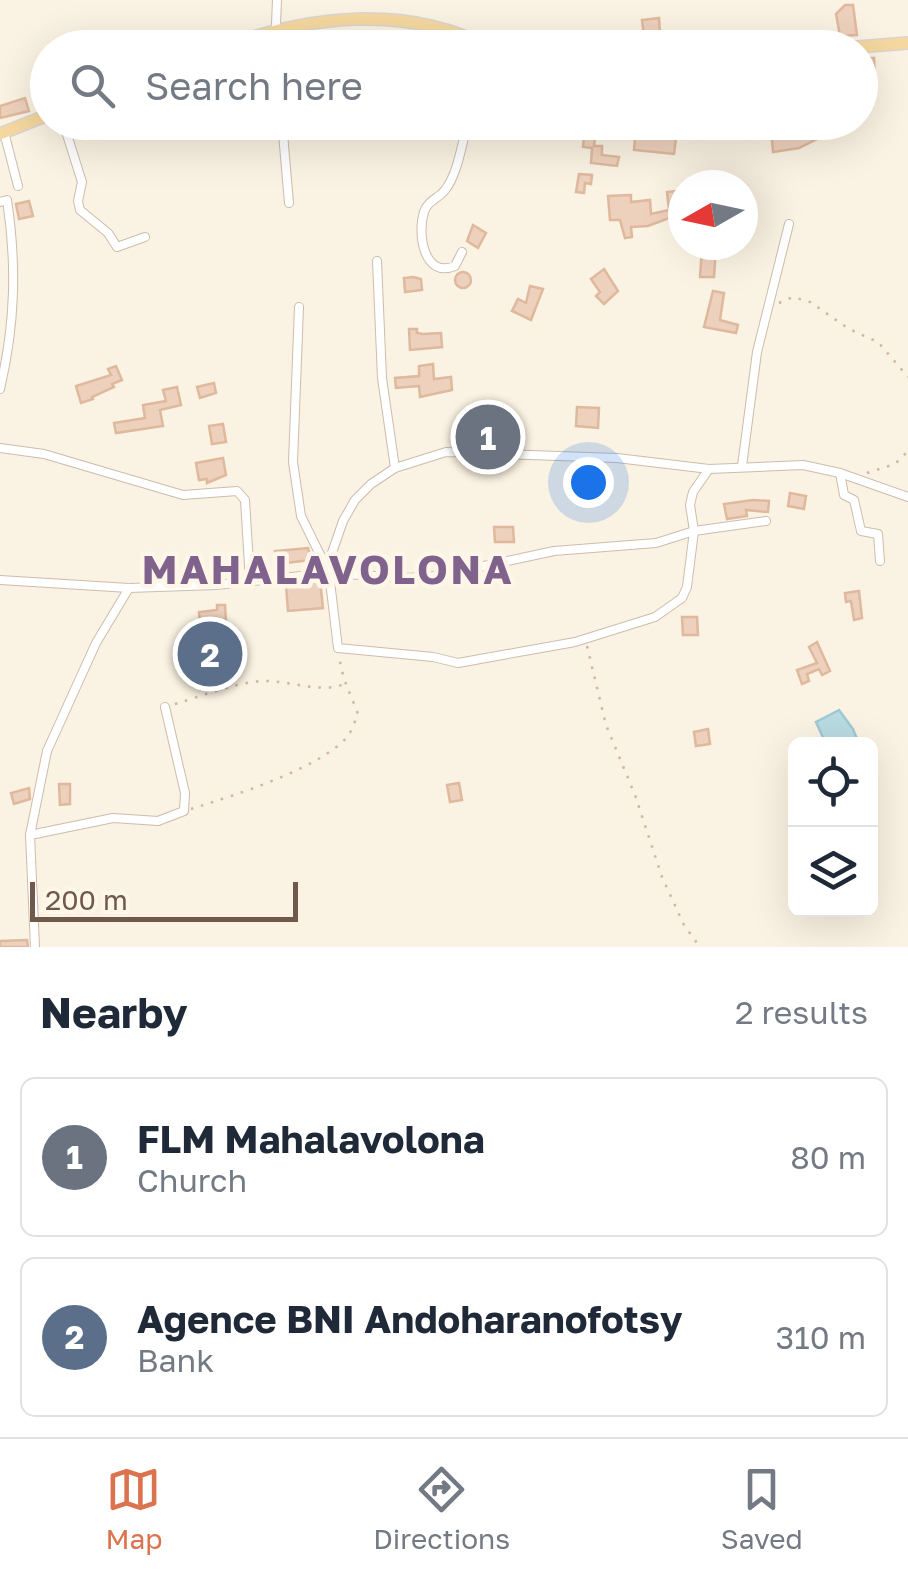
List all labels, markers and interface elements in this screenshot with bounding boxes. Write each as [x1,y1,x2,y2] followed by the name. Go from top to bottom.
[30,30,878,140] search box
[65,58,120,113] icon: search
[145,63,363,108] text: Search here
[668,170,758,260] north arrow
[456,400,520,474] pin: 1
[563,457,614,508] your location
[142,545,514,593] district label: MAHALAVOLONA
[178,616,242,692] pin: 2
[788,737,878,917] map controls
[788,737,878,827] button: locate
[788,827,878,917] button: layers
[30,877,298,921] scale bar
[45,883,128,916] text: 200 m
[40,987,188,1037] text: Nearby
[735,993,868,1031] text: 2 results
[137,1116,485,1161] text: FLM Mahalavolona
[66,1138,83,1176] text: 1
[790,1138,866,1176] text: 80 m
[137,1161,247,1199] text: Church
[137,1296,683,1341] text: Agence BNI Andoharanofotsy
[65,1318,84,1356] text: 2
[776,1318,866,1356] text: 310 m
[137,1341,214,1379] text: Bank
[105,1462,163,1555] tab: Map
[373,1462,510,1555] tab: Directions
[721,1462,803,1555] tab: Saved

